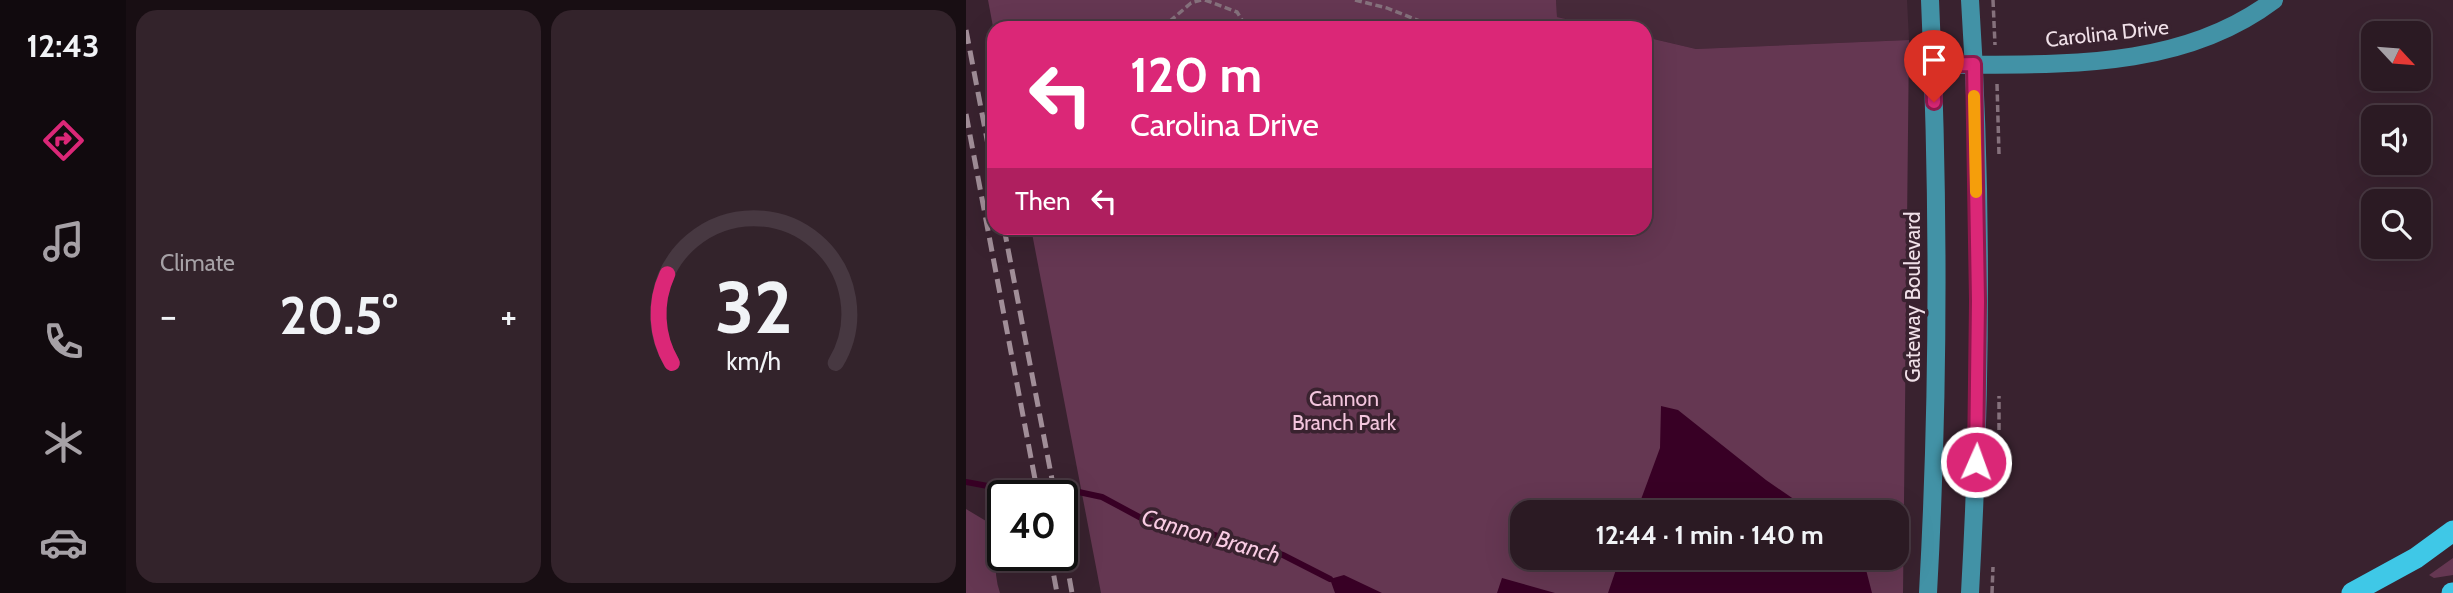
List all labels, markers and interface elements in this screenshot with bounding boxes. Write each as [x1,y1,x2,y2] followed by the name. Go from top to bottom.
[2044,14,2170,52] street label: Carolina Drive
[2361,21,2431,91] north arrow
[2361,21,2431,259] map controls
[27,26,99,65] text: 12:43
[1904,30,1964,102] pin
[1915,41,1953,79] icon: arrive
[1130,45,1262,104] text: 120 m
[1015,49,1106,140] icon: left
[1130,105,1319,144] text: Carolina Drive
[2361,105,2431,175] button: sound
[39,116,88,165] icon: directions
[1085,182,1123,220] icon: left
[1015,185,1071,217] text: Then
[2361,189,2431,259] button: search
[1900,212,1925,382] street label: Gateway Boulevard
[39,217,88,266] icon: music
[160,249,235,277] text: Climate
[715,263,792,351] text: 32
[279,284,398,347] text: 20.5°
[160,292,177,339] text: −
[500,292,517,339] text: +
[39,317,88,366] icon: phone
[726,345,781,375] text: km/h
[1292,386,1397,435] park label: Cannon Branch Park
[39,418,88,467] icon: climate
[1939,425,2013,499] position arrow
[987,480,1078,571] speed limit sign: 40
[1139,503,1283,569] water label: Cannon Branch
[39,518,88,567] icon: car
[1595,519,1824,551] text: 12:44 · 1 min · 140 m

